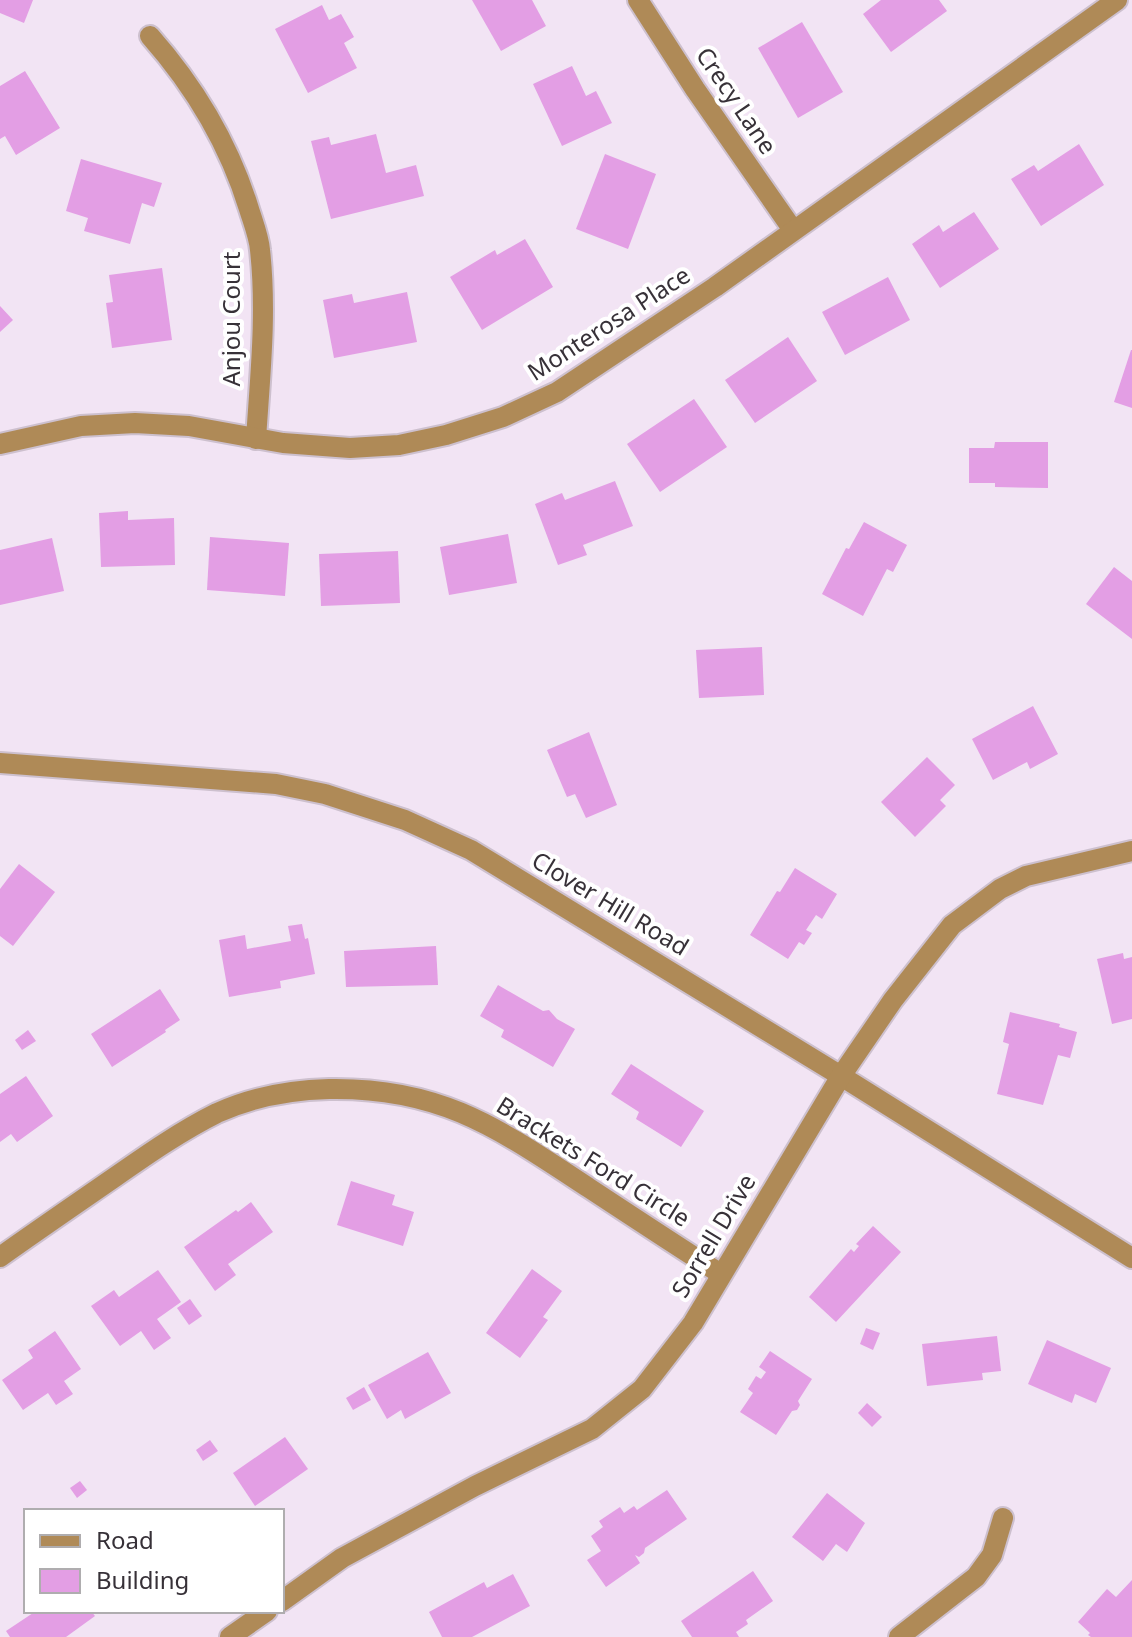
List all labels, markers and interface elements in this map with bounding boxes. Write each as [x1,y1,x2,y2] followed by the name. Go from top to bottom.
[689,40,785,160] street label: Crecy Lane
[214,251,247,387] street label: Anjou Court
[520,258,696,388] street label: Monterosa Place
[526,843,695,963] street label: Clover Hill Road
[491,1088,697,1234] street label: Brackets Ford Circle
[663,1167,763,1303] street label: Sorrell Drive
[24,1509,284,1613] legend
[96,1523,154,1556] text: Road
[96,1563,189,1596] text: Building

